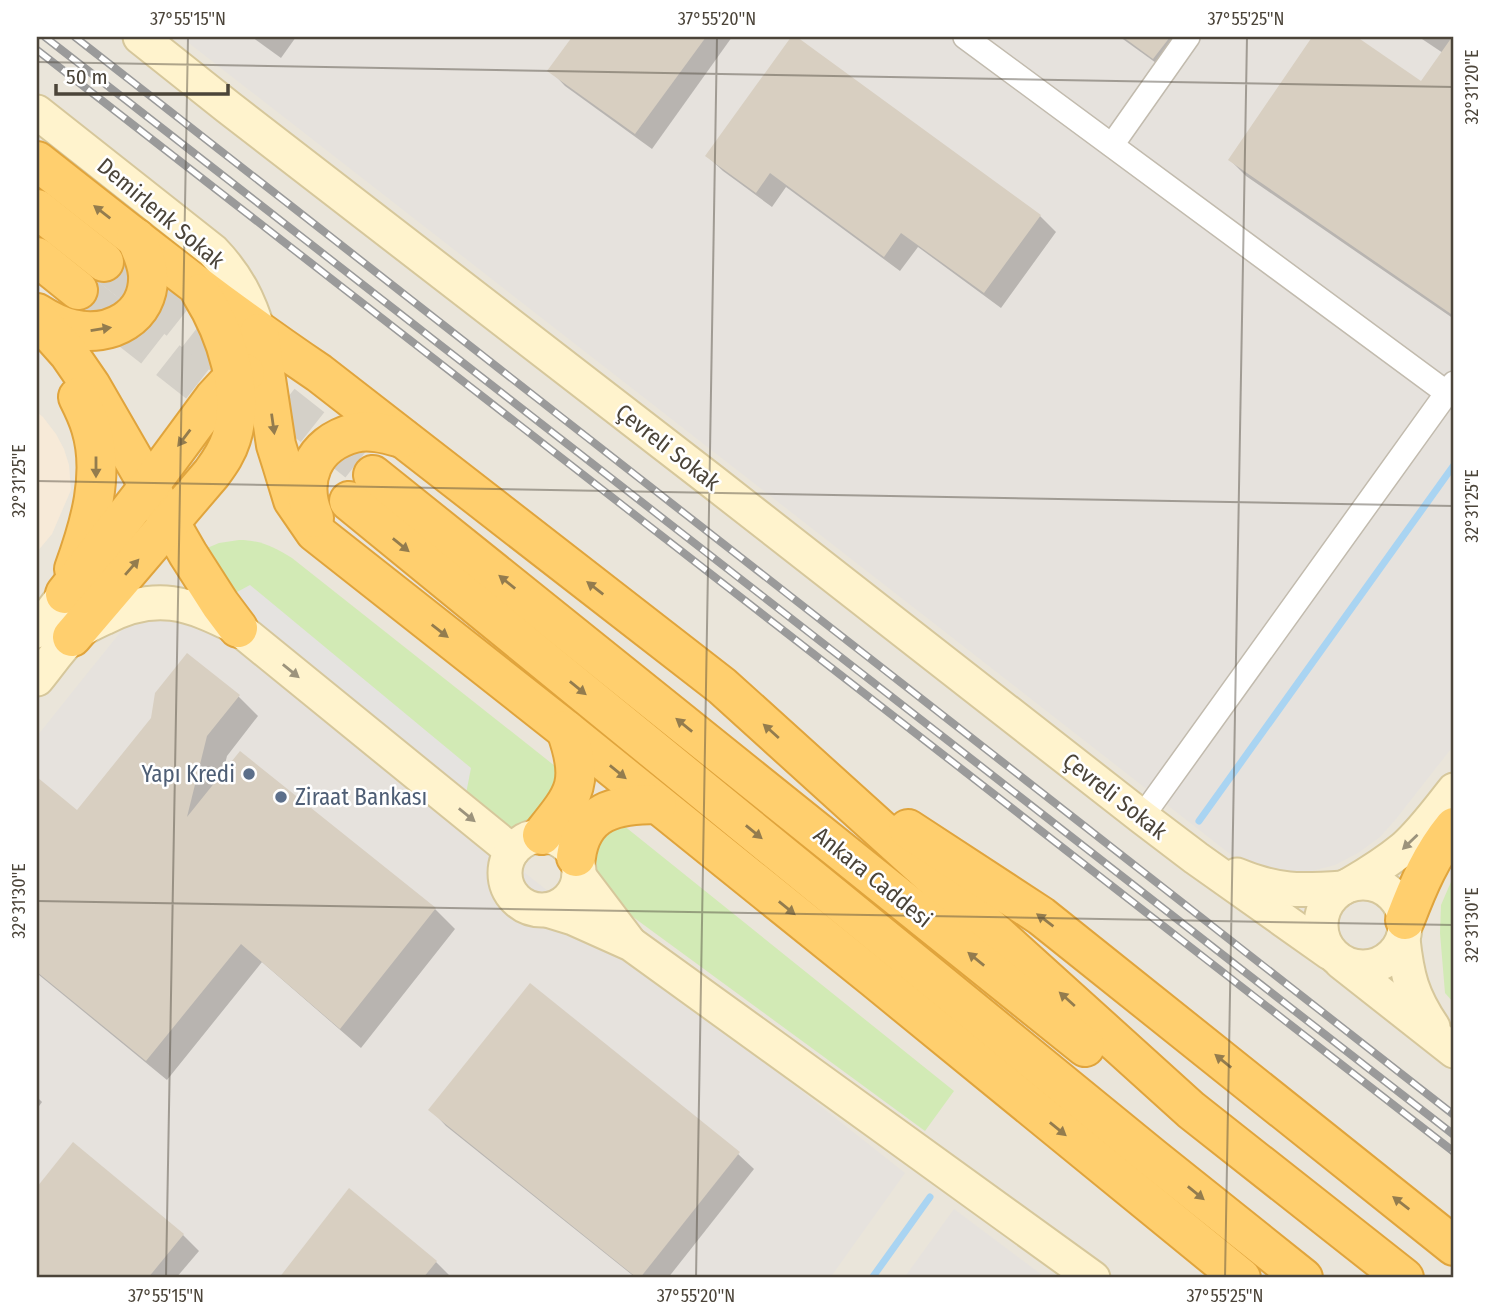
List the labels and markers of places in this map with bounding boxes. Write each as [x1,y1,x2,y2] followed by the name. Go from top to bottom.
[142,760,235,788] place label: Yapı Kredi
[241,766,257,782] marker: Yapı Kredi
[295,783,427,811] place label: Ziraat Bankası
[273,789,289,805] marker: Ziraat Bankası

